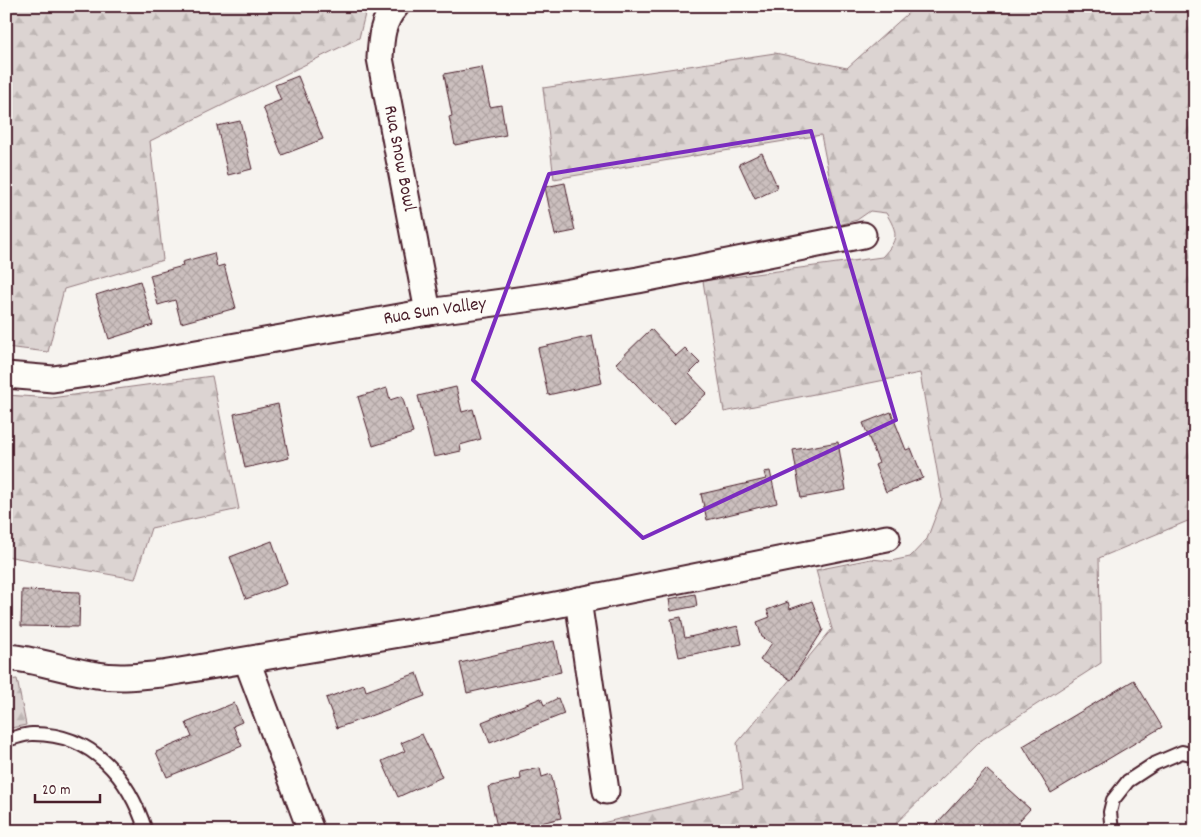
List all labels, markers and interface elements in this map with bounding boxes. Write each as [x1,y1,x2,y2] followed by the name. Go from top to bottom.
[376,103,422,214] street label: Rua Snow Bowl
[381,291,488,333] street label: Rua Sun Valley
[35,772,100,804] scale bar
[42,780,70,802] text: 20 m

